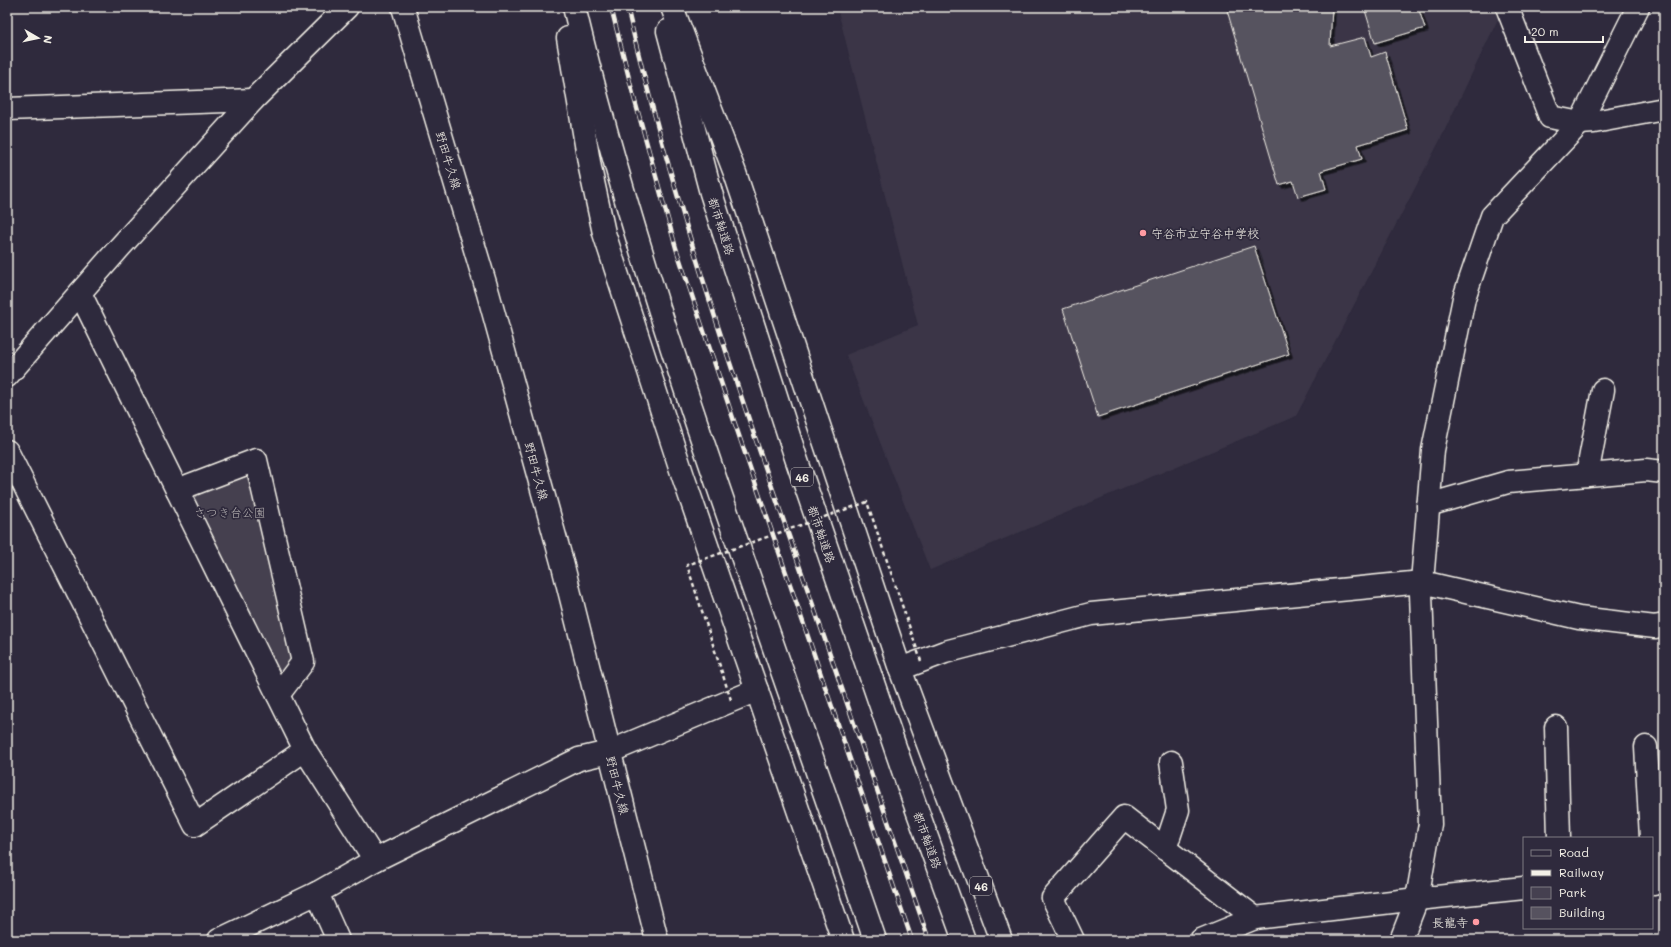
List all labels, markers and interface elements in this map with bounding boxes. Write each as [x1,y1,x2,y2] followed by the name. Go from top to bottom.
[18,18,58,58] north arrow
[1525,18,1603,44] scale bar
[1531,23,1559,39] text: 20 m
[40,34,56,45] text: N
[433,129,465,191] street label: 野田牛久線
[705,195,739,257] street label: 都市軸道路
[1151,225,1259,241] place label: 守谷市立守谷中学校
[1138,228,1148,238] marker: 守谷市立守谷中学校
[522,440,552,502] street label: 野田牛久線
[791,468,813,486] road number: 46
[805,503,839,565] street label: 都市軸道路
[194,504,266,520] park label: さつき台公園
[603,754,633,816] street label: 野田牛久線
[910,809,946,871] street label: 都市軸道路
[1523,837,1653,929] legend
[1559,844,1589,860] text: Road
[1559,864,1604,880] text: Railway
[970,877,992,895] road number: 46
[1559,884,1586,900] text: Park
[1559,904,1605,920] text: Building
[1432,914,1468,930] place label: 長龍寺
[1471,917,1481,927] marker: 長龍寺

